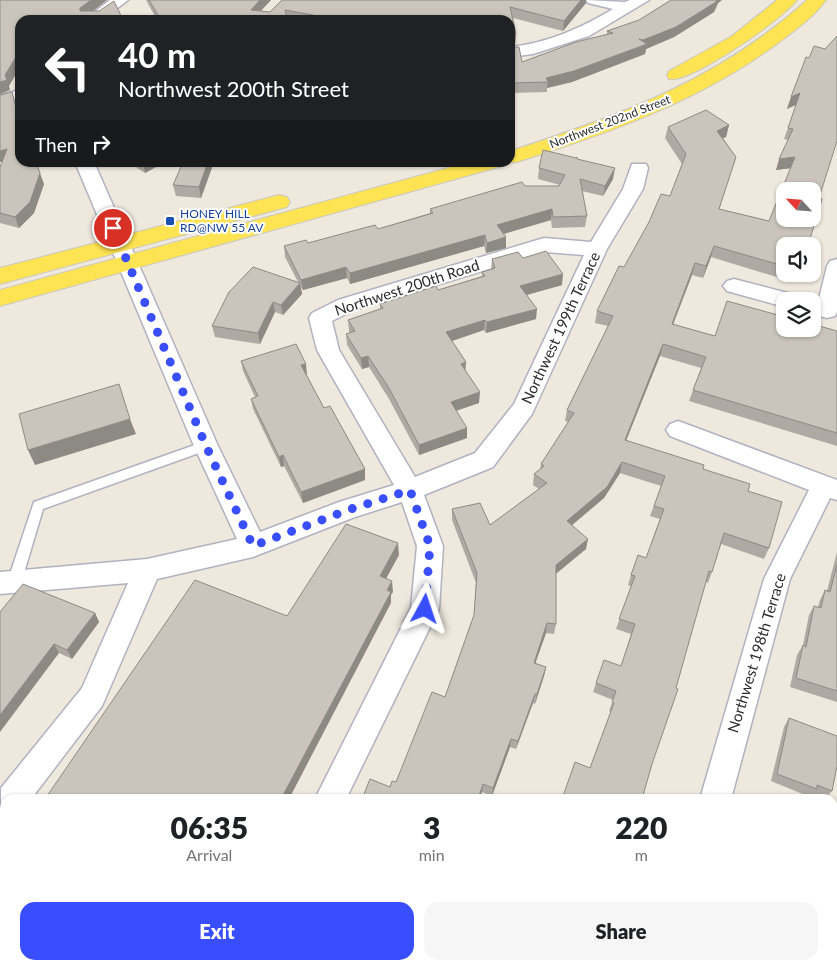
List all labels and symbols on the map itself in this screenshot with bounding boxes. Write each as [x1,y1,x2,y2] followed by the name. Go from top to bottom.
[547,91,673,152] street label: Northwest 202nd Street
[776,182,821,228] north arrow
[180,206,264,235] place label: HONEY HILL RD@NW 55 AV
[92,207,134,249] pin
[164,215,176,227] marker: HONEY HILL RD@NW 55 AV
[517,249,603,406] street label: Northwest 199th Terrace
[332,255,481,319] street label: Northwest 200th Road
[723,571,789,735] street label: Northwest 198th Terrace
[398,582,450,634] position arrow

